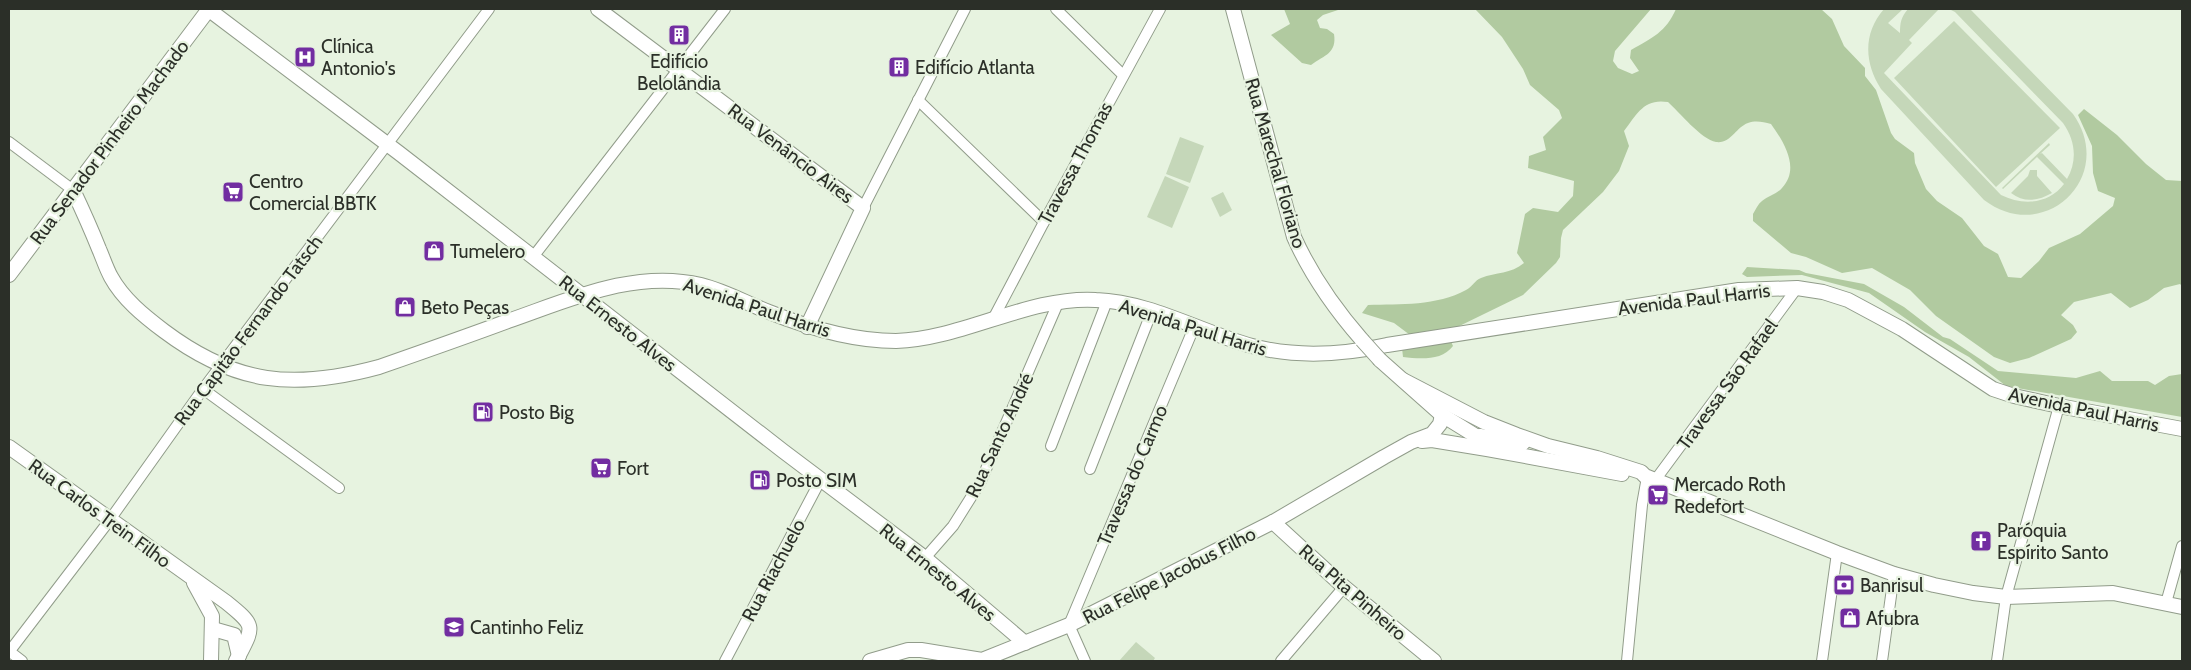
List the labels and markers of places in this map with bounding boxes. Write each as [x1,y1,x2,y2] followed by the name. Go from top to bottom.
[667,23,691,47] building icon: Edifício Belolândia
[321,35,396,80] place label: Clínica Antonio's
[293,45,317,69] hospital icon: Clínica Antonio's
[637,50,721,95] place label: Edifício Belolândia
[887,55,911,79] building icon: Edifício Atlanta
[915,56,1035,79] place label: Edifício Atlanta
[249,170,377,215] place label: Centro Comercial BBTK
[221,180,245,204] supermarket icon: Centro Comercial BBTK
[422,239,446,263] shop icon: Tumelero
[450,240,525,263] place label: Tumelero
[393,295,417,319] shop icon: Beto Peças
[421,296,509,319] place label: Beto Peças
[471,400,495,424] fuel station icon: Posto Big
[499,401,574,424] place label: Posto Big
[589,456,613,480] supermarket icon: Fort
[617,457,650,480] place label: Fort
[748,468,772,492] fuel station icon: Posto SIM
[776,469,857,492] place label: Posto SIM
[1674,473,1786,518] place label: Mercado Roth Redefort
[1646,483,1670,507] supermarket icon: Mercado Roth Redefort
[1997,519,2108,564] place label: Paróquia Espírito Santo
[1969,529,1993,553] church icon: Paróquia Espírito Santo
[1832,573,1856,597] bank icon: Banrisul
[1860,574,1924,597] place label: Banrisul
[1838,606,1862,630] shop icon: Afubra
[1866,607,1919,630] place label: Afubra
[442,615,466,639] school or university icon: Cantinho Feliz
[470,616,584,639] place label: Cantinho Feliz

